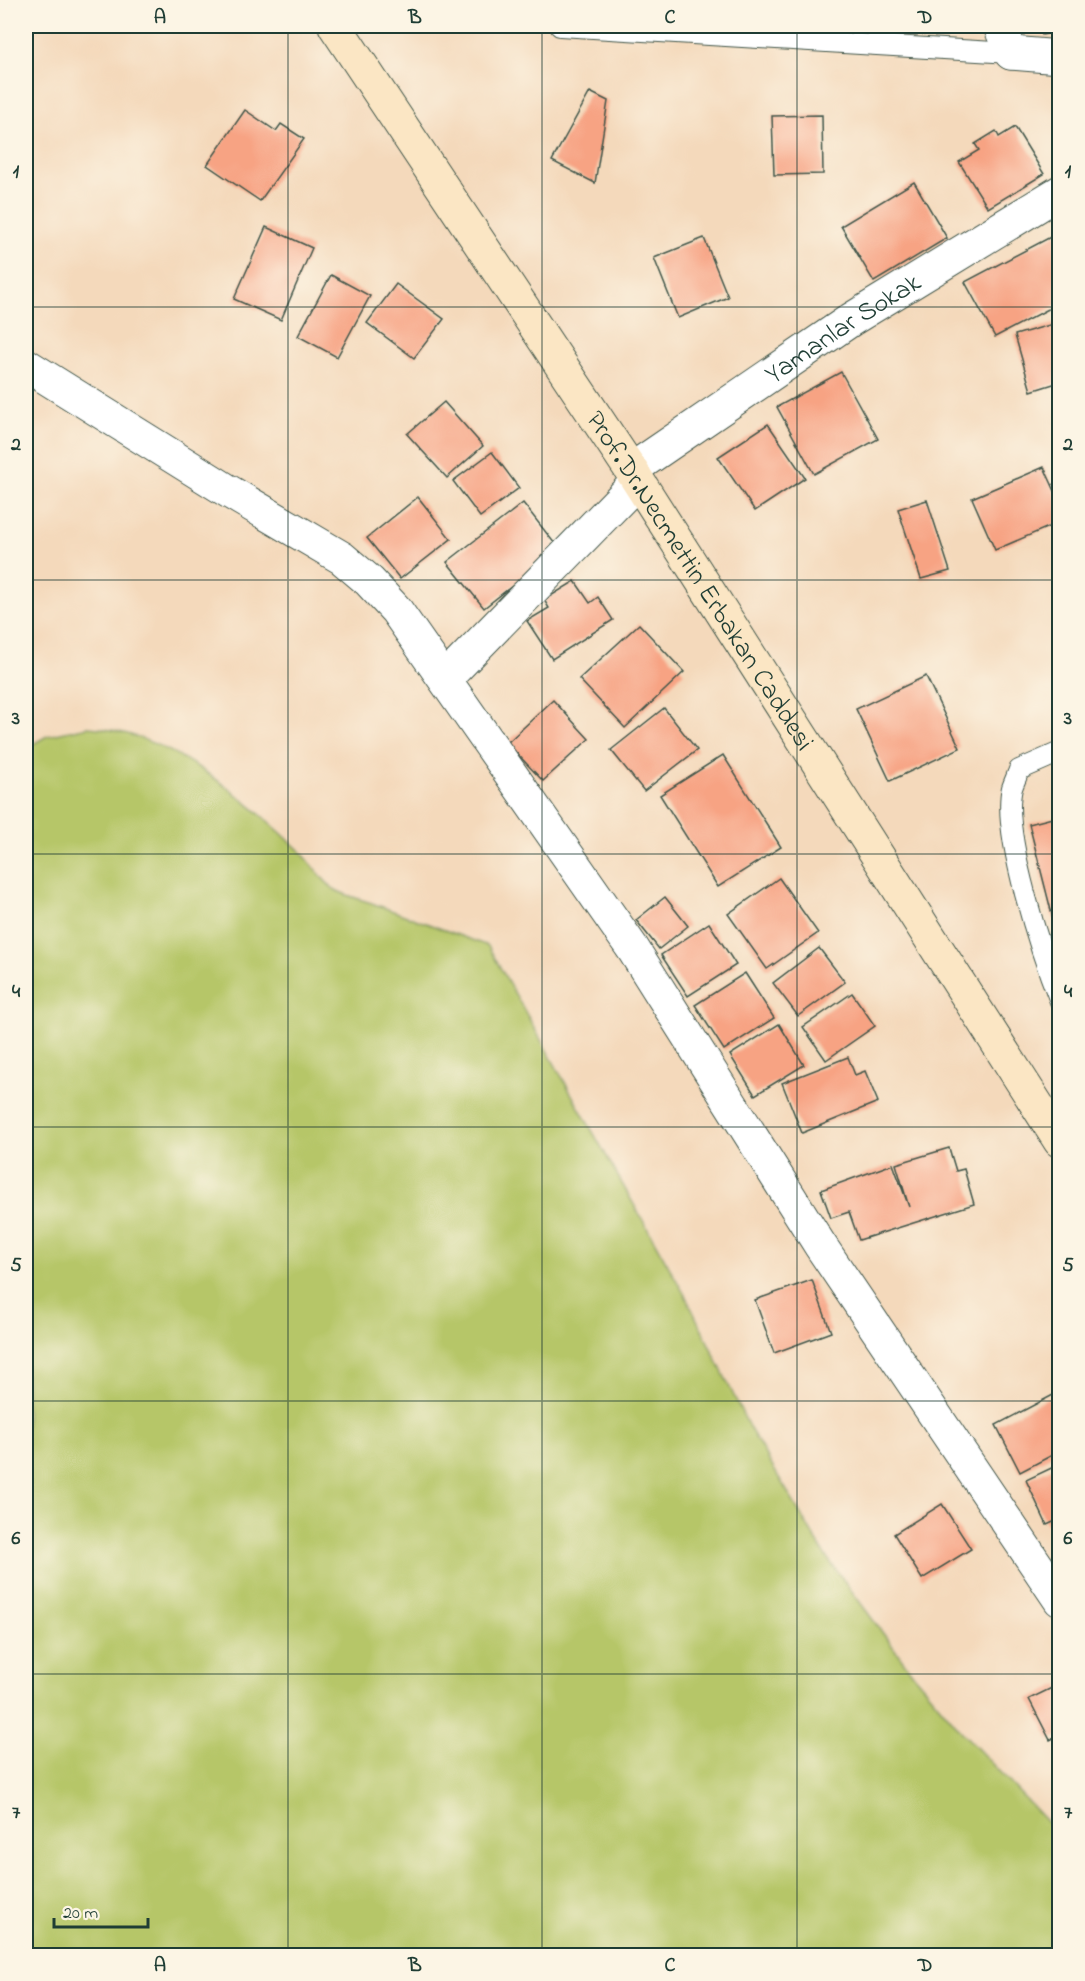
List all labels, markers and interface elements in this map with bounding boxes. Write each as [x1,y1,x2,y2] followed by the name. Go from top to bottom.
[154,4,166,33] text: A
[407,4,422,33] text: B
[665,4,676,33] text: C
[917,4,932,33] text: D
[13,158,20,187] text: 1
[1065,158,1072,187] text: 1
[758,264,929,395] street label: Yamanlar Sokak
[575,404,823,759] street label: Prof.Dr.Necmettin Erbakan Caddesi
[10,431,21,460] text: 2
[1062,431,1073,460] text: 2
[11,705,20,734] text: 3
[1063,705,1072,734] text: 3
[12,978,21,1007] text: 4
[1064,978,1073,1007] text: 4
[10,1252,22,1281] text: 5
[1062,1252,1074,1281] text: 5
[12,1525,21,1554] text: 6
[1064,1525,1073,1554] text: 6
[12,1799,21,1828] text: 7
[1064,1799,1073,1828] text: 7
[54,1891,148,1929] scale bar
[63,1901,98,1927] text: 20 m
[154,1952,166,1981] text: A
[407,1952,422,1981] text: B
[665,1952,676,1981] text: C
[917,1952,932,1981] text: D

